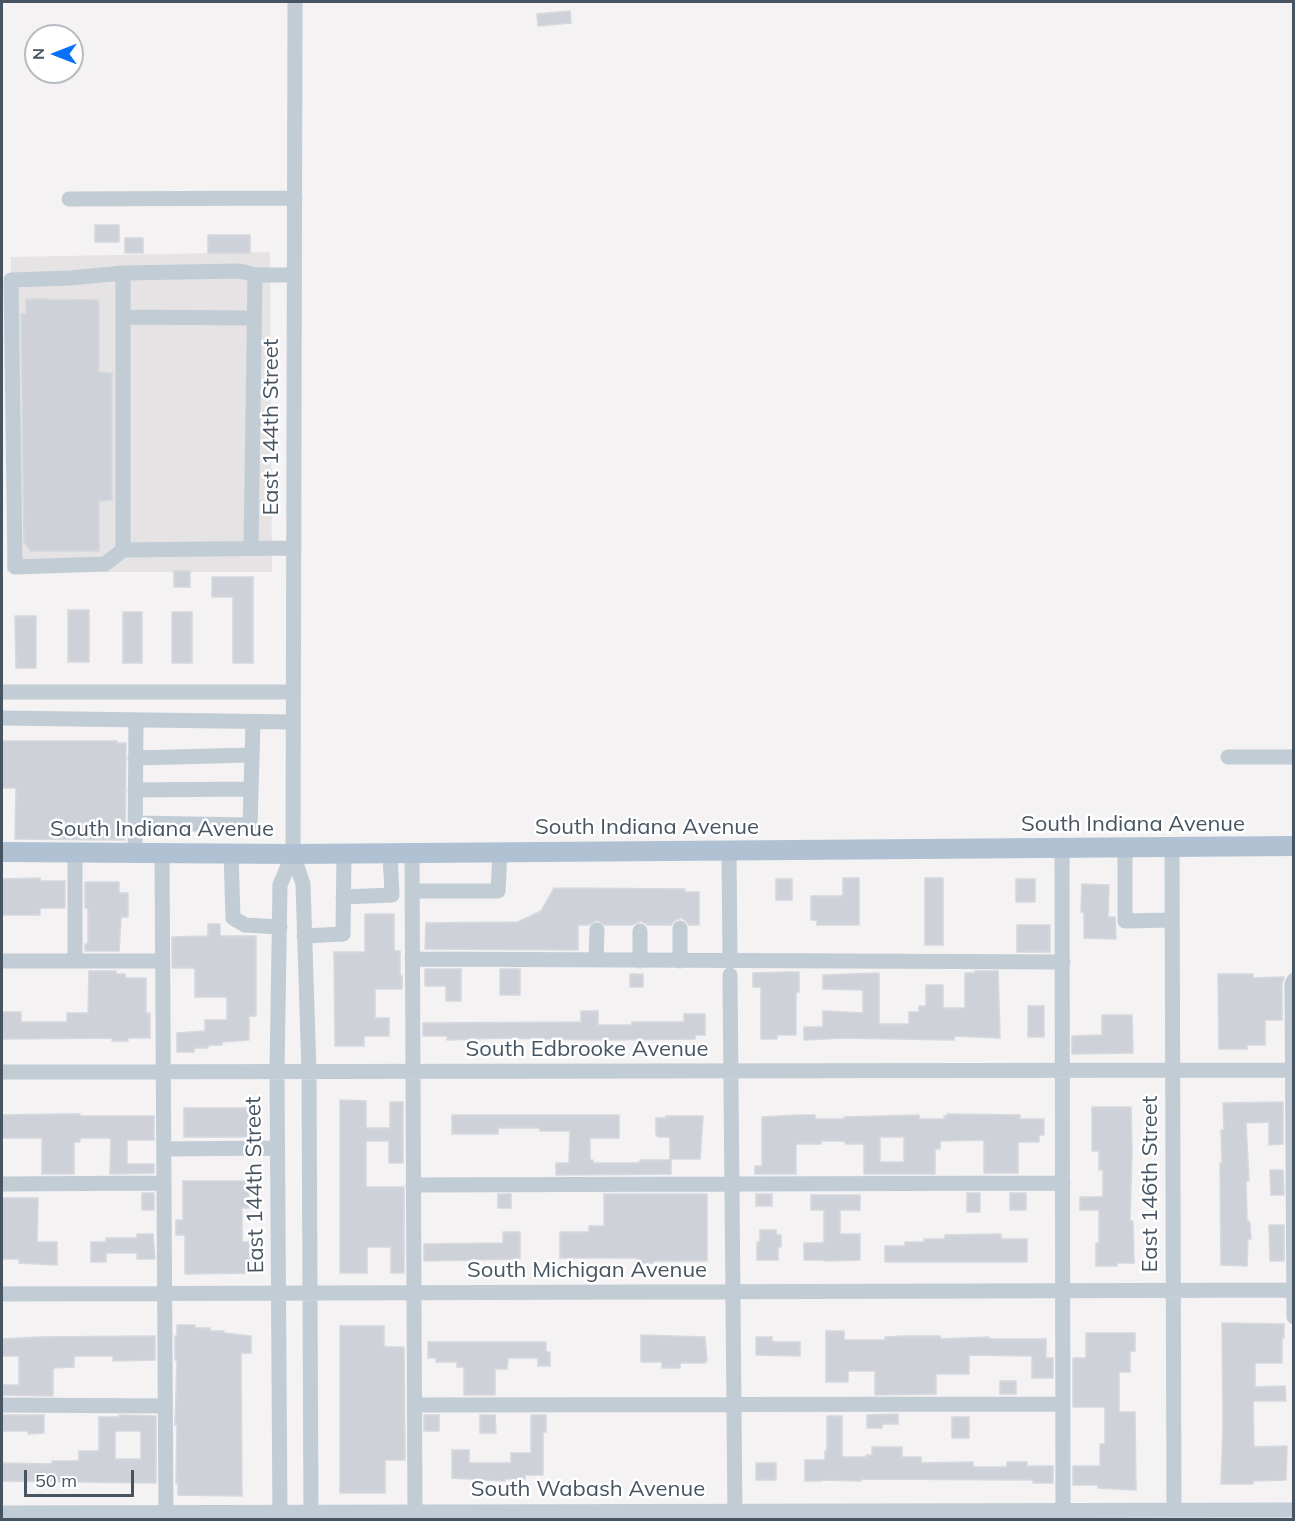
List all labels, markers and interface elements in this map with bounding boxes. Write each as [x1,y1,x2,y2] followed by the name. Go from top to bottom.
[24,24,84,84] north arrow
[28,48,48,60] text: N
[258,339,284,515] street label: East 144th Street
[1021,811,1245,837] street label: South Indiana Avenue
[535,814,759,840] street label: South Indiana Avenue
[50,816,274,842] street label: South Indiana Avenue
[466,1036,708,1062] street label: South Edbrooke Avenue
[240,1096,270,1274] street label: East 144th Street
[1137,1096,1163,1272] street label: East 146th Street
[467,1257,707,1283] street label: South Michigan Avenue
[27,1458,136,1496] scale bar
[35,1469,77,1492] text: 50 m
[471,1476,705,1502] street label: South Wabash Avenue

